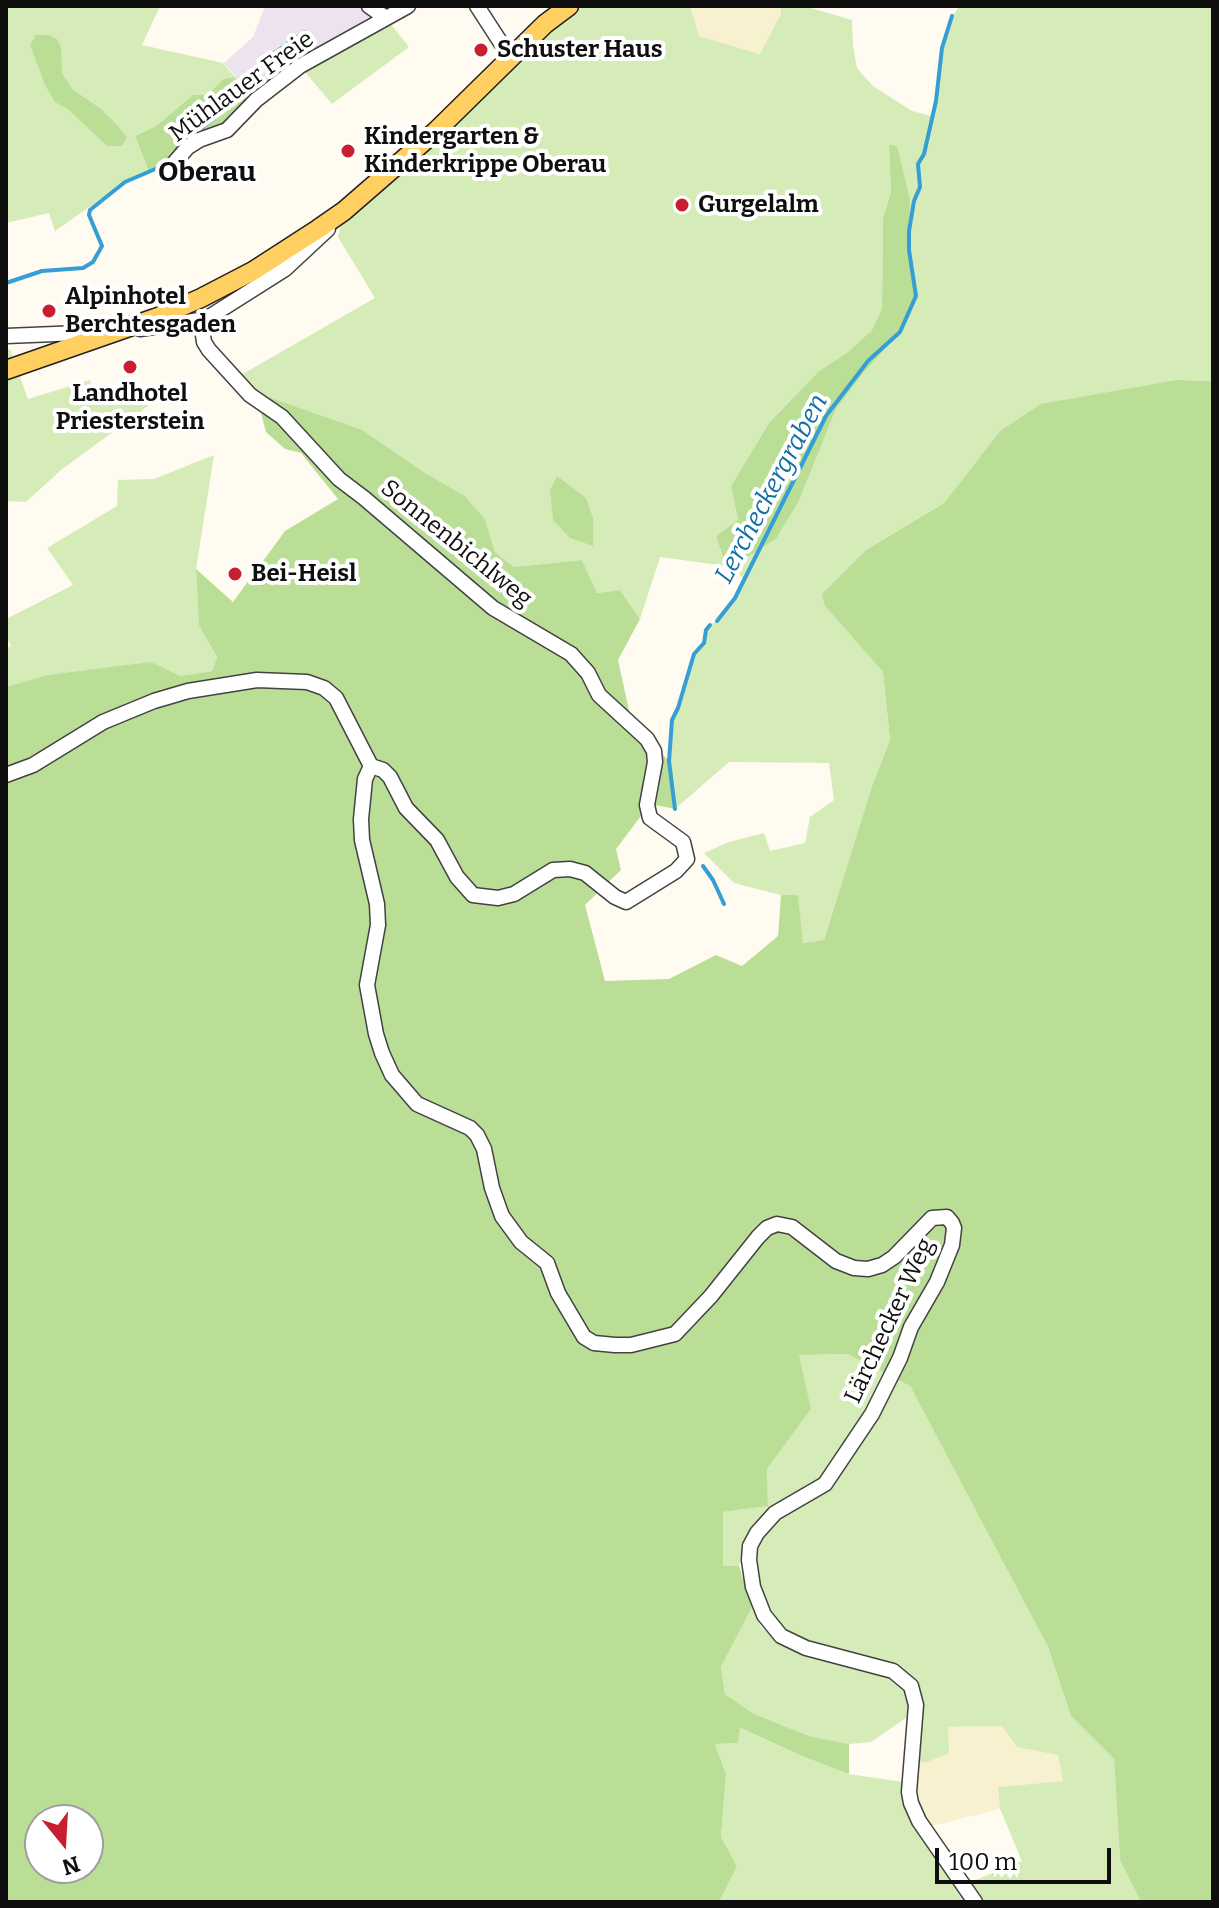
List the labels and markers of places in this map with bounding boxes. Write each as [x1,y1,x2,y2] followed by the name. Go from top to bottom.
[497,36,663,64] place label: Schuster Haus
[472,41,490,59] marker: Schuster Haus
[364,123,606,179] place label: Kindergarten & Kinderkrippe Oberau
[339,142,357,160] marker: Kindergarten & Kinderkrippe Oberau
[698,191,819,219] place label: Gurgelalm
[673,196,691,214] marker: Gurgelalm
[65,283,236,339] place label: Alpinhotel Berchtesgaden
[40,302,58,320] marker: Alpinhotel Berchtesgaden
[121,358,139,376] marker: Landhotel Priesterstein
[56,380,204,436] place label: Landhotel Priesterstein
[251,560,357,588] place label: Bei-Heisl
[226,565,244,583] marker: Bei-Heisl

